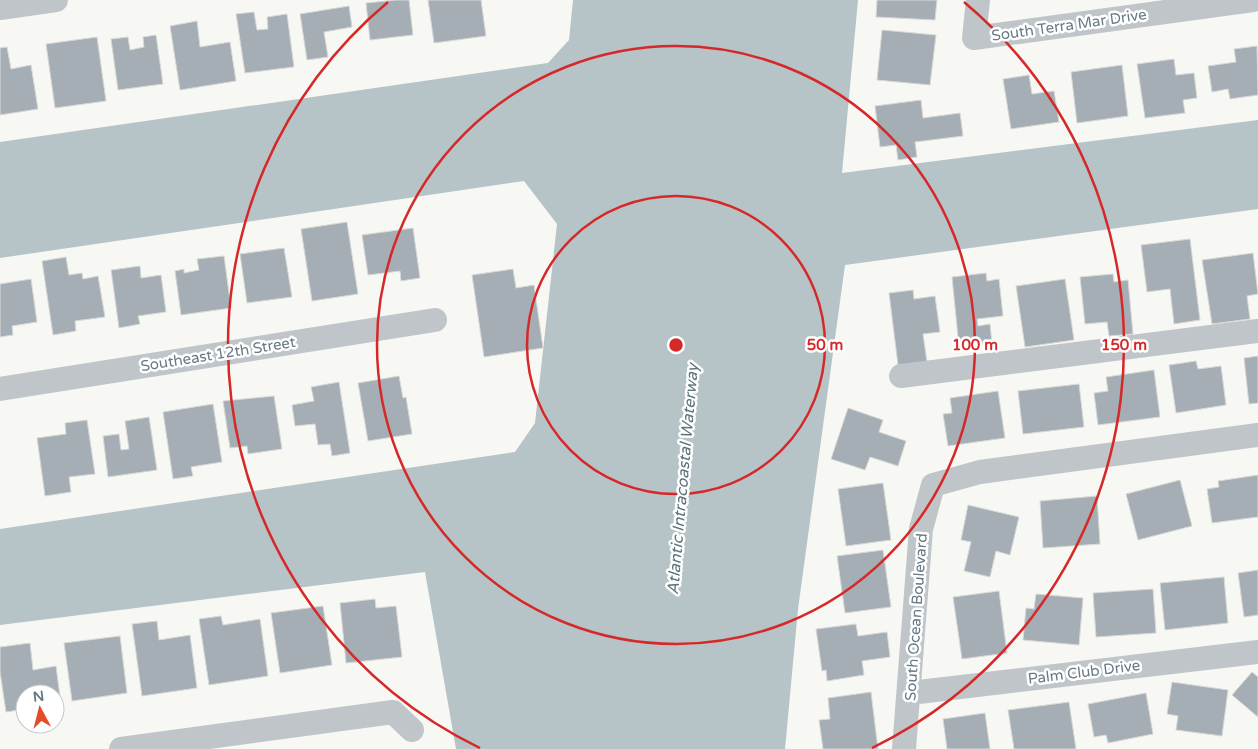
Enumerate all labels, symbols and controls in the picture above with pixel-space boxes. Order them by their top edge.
street label: South Terra Mar Drive [990,5,1148,45]
street label: Southeast 12th Street [139,333,297,375]
centre of rings [667,336,685,354]
text: 50 m [807,336,843,354]
text: 100 m [952,336,998,354]
text: 150 m [1101,336,1147,354]
water label: Atlantic Intracoastal Waterway [663,360,703,595]
street label: South Ocean Boulevard [901,533,931,701]
street label: Palm Club Drive [1027,656,1141,688]
north arrow [15,684,65,734]
text: N [32,687,45,706]

